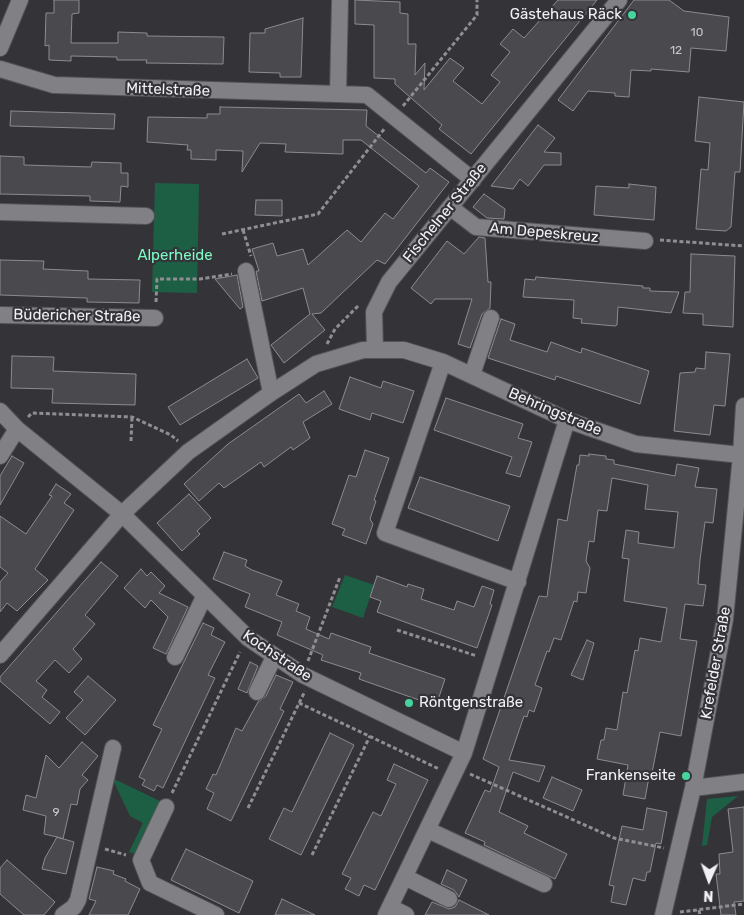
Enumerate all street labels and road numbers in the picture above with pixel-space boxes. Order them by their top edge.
street label: Mittelstraße [126,80,210,100]
street label: Fischelner Straße [399,160,491,266]
street label: Am Depeskreuz [489,219,599,247]
street label: Büdericher Straße [13,306,141,326]
street label: Behringstraße [506,384,604,440]
street label: Krefelder Straße [697,606,735,720]
street label: Kochstraße [239,626,315,686]

